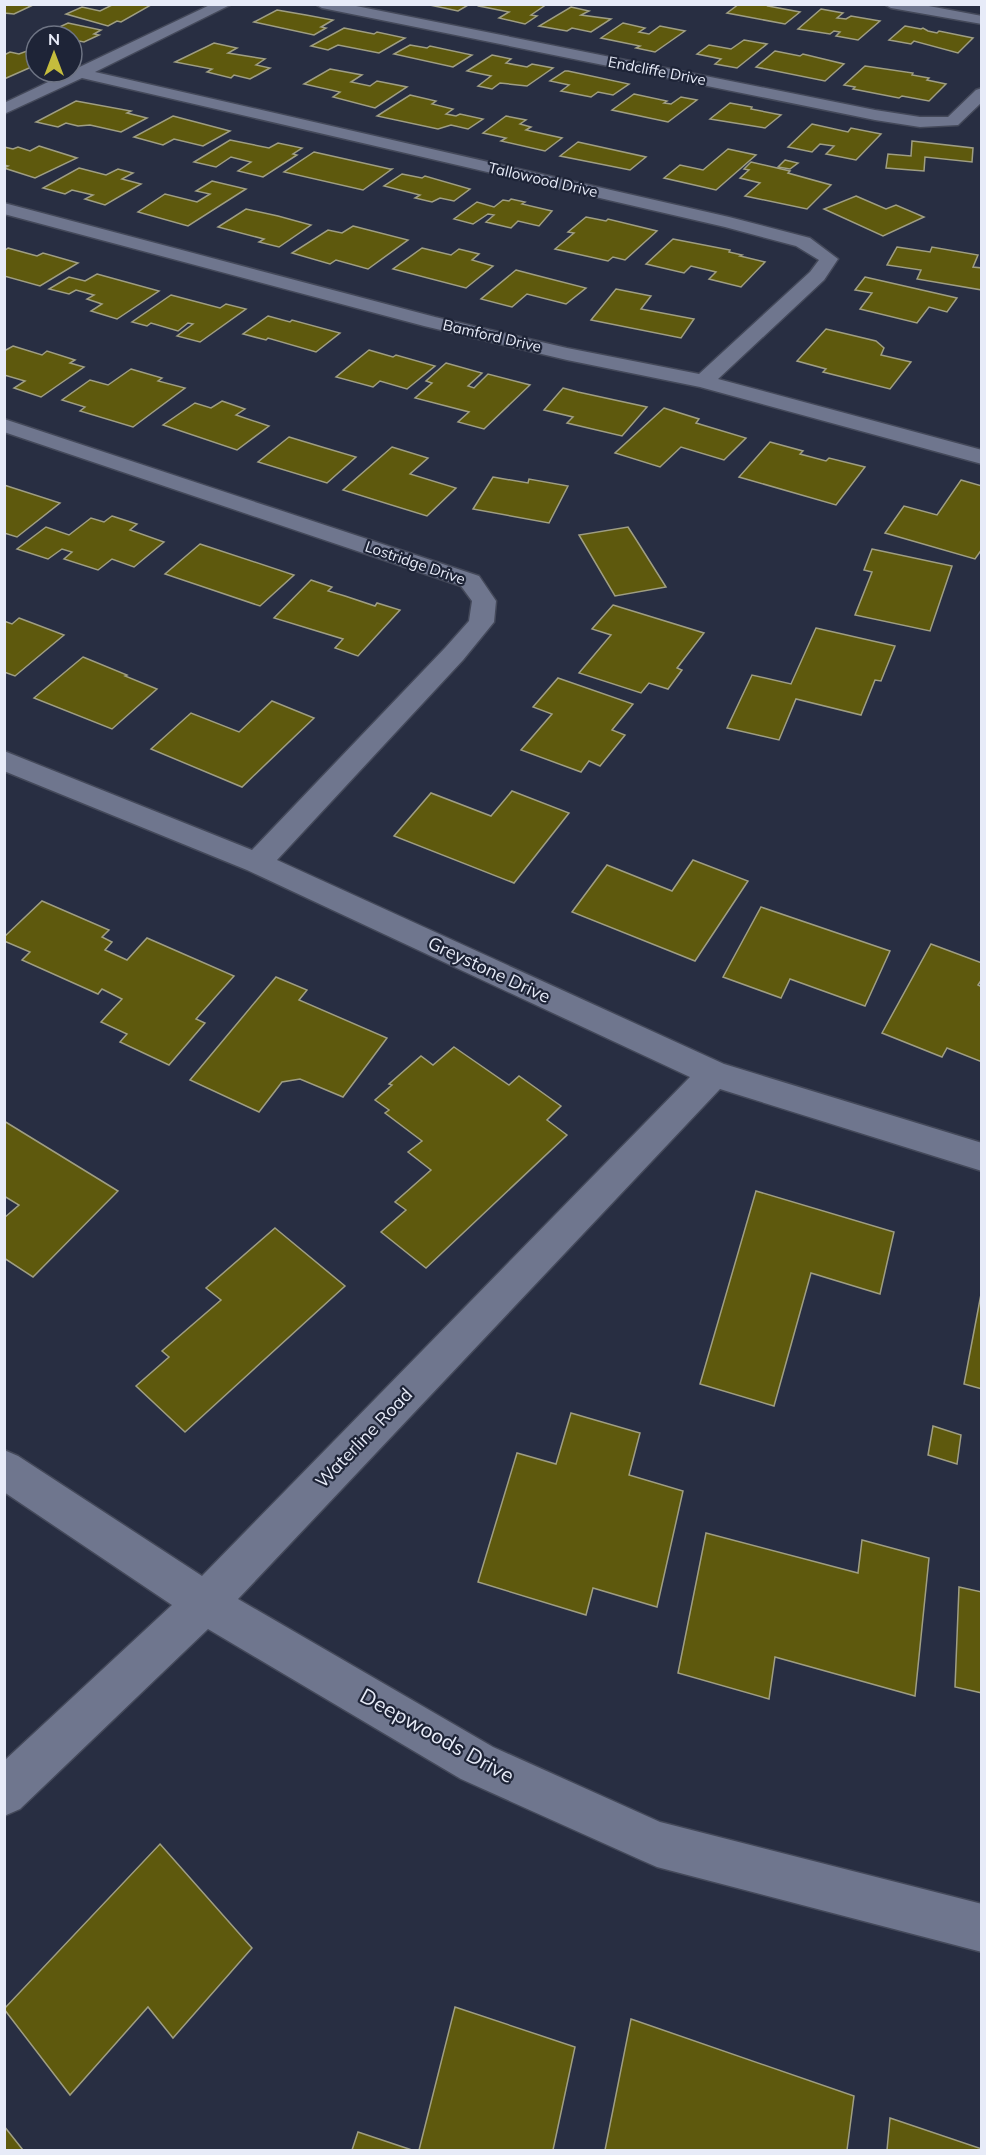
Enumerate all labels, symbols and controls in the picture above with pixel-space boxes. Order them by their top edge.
north arrow [24,24,84,84]
text: N [48,29,60,49]
street label: Endcliffe Drive [607,52,708,89]
street label: Tallowood Drive [487,158,600,201]
street label: Bamford Drive [441,315,543,356]
street label: Lostridge Drive [363,537,468,589]
street label: Greystone Drive [424,931,554,1008]
street label: Waterline Road [310,1383,417,1492]
street label: Deepwoods Drive [356,1682,519,1788]

